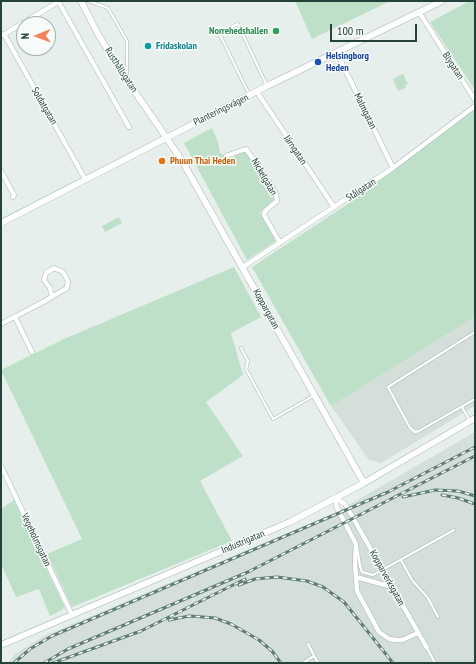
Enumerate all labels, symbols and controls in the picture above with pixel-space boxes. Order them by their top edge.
north arrow [16,16,56,56]
scale bar [332,16,419,42]
text: 100 m [337,23,364,38]
place label: Norrehedshallen [209,25,268,37]
marker: Norrehedshallen [271,26,281,36]
text: N [18,33,32,39]
place label: Fridaskolan [156,40,197,52]
marker: Fridaskolan [143,41,153,51]
street label: Rusthållsgatan [102,45,140,95]
place label: Helsingborg Heden [326,50,369,74]
street label: Blygatan [440,50,466,82]
marker: Helsingborg Heden [313,57,323,67]
street label: Soldatgatan [28,85,60,127]
street label: Malmgatan [351,91,379,131]
street label: Planteringsvägen [192,92,250,128]
street label: Järngatan [281,133,309,167]
place label: Phuun Thai Heden [170,155,235,167]
marker: Phuun Thai Heden [157,156,167,166]
street label: Nickelgatan [249,156,279,198]
street label: Stålgatan [344,176,378,204]
street label: Koppargatan [250,287,282,331]
street label: Vegeholmsgatan [19,512,53,568]
street label: Industrigatan [220,528,266,556]
street label: Kopparverksgatan [367,548,407,608]

